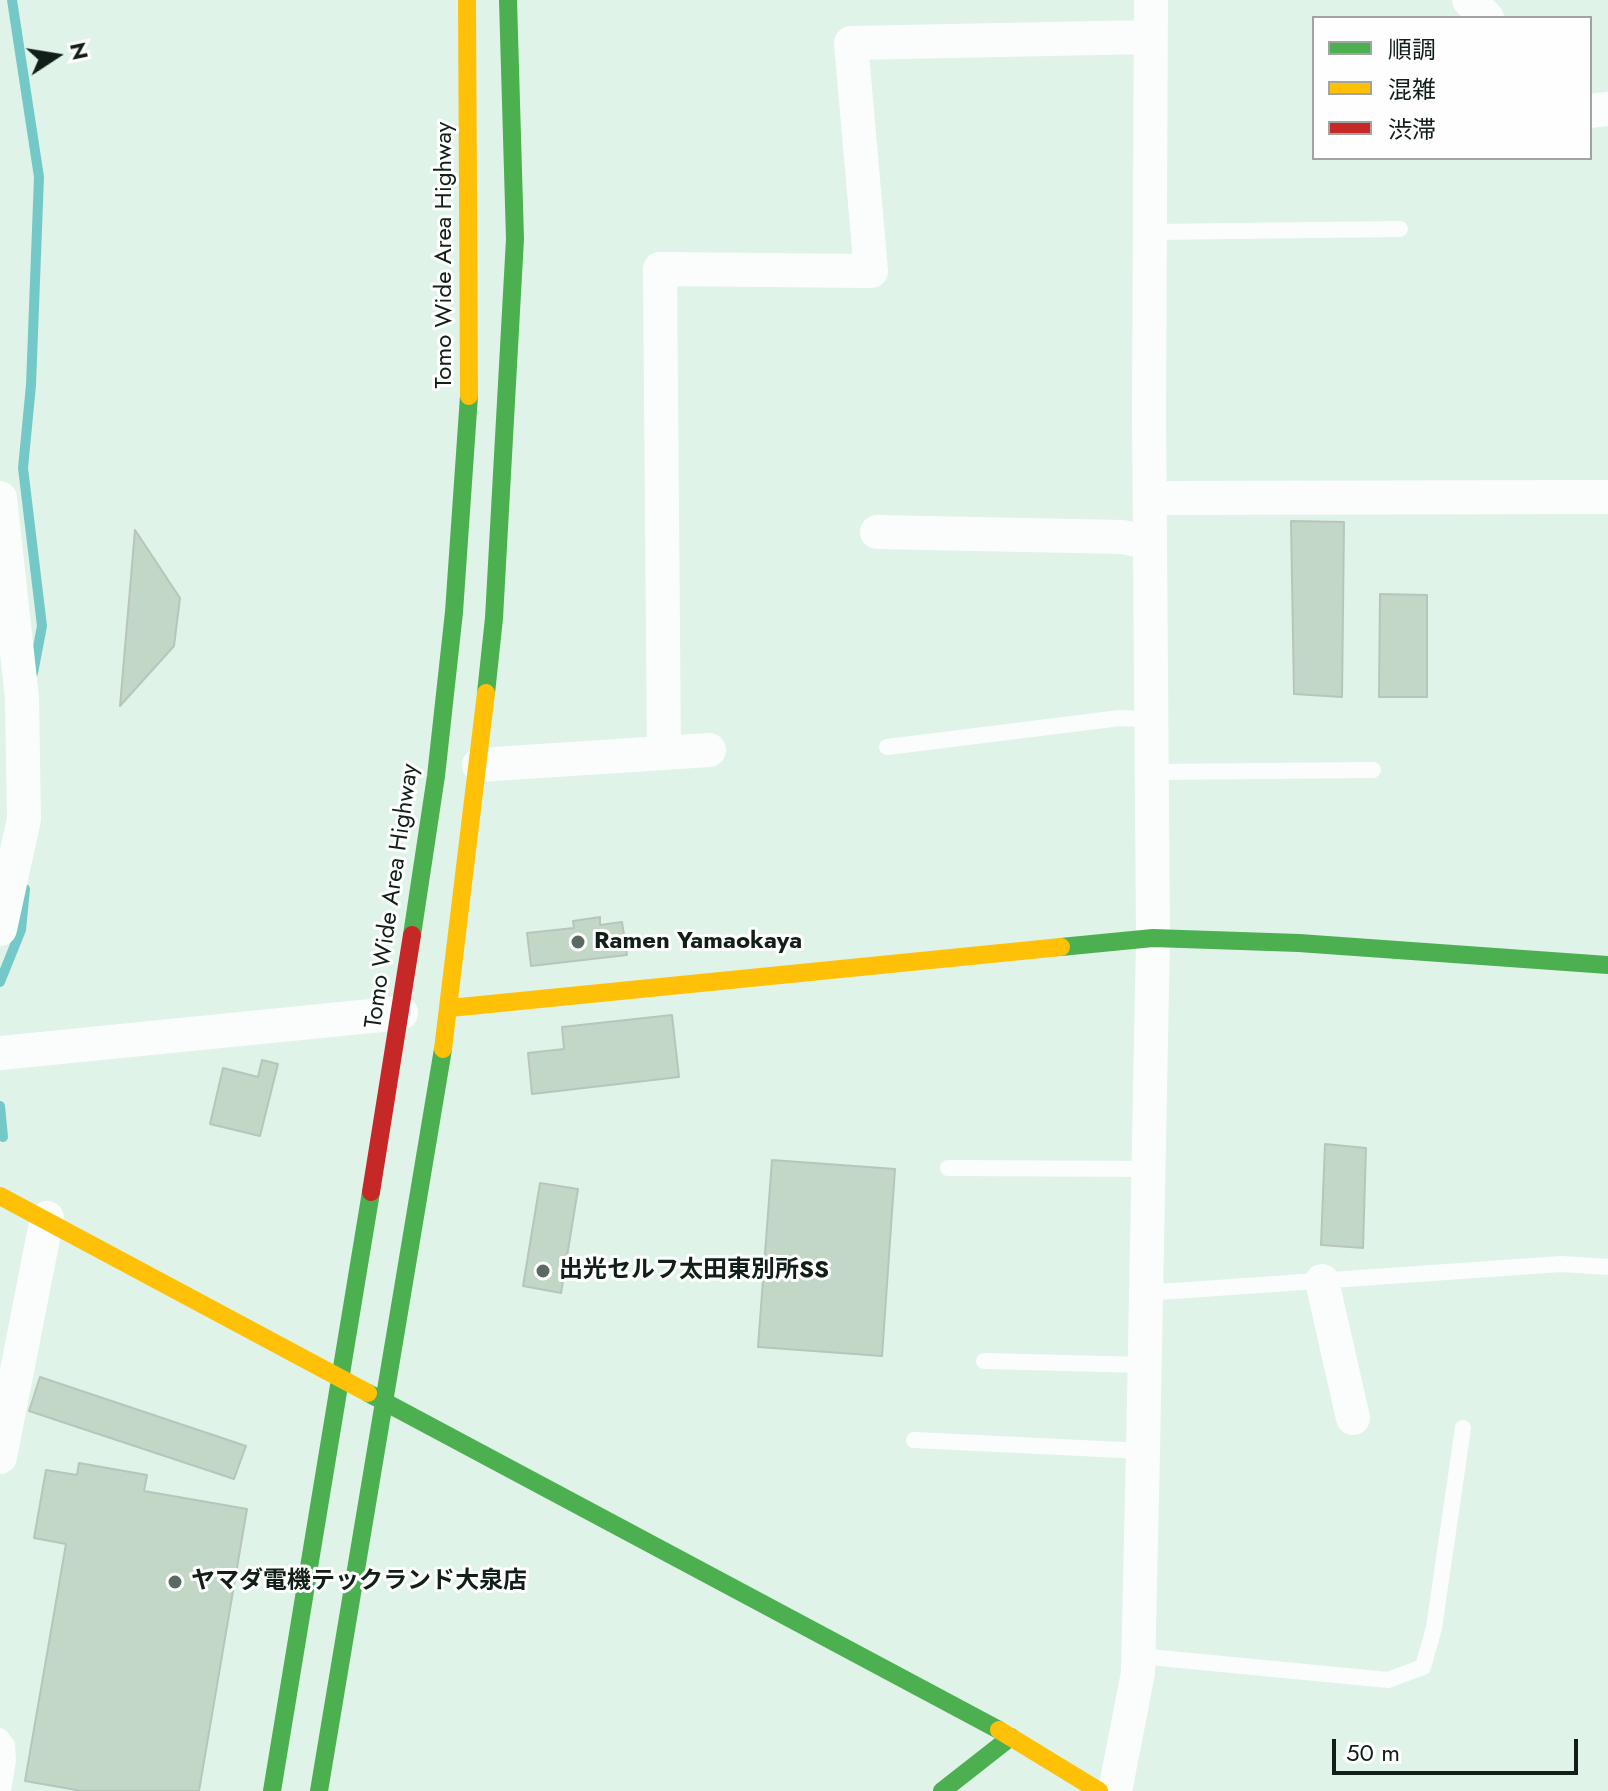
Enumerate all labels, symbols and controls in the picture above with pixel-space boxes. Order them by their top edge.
north arrow [16,16,96,96]
legend [1312,16,1592,160]
text: 順調 [1388,32,1436,67]
text: N [62,39,97,63]
text: 混雑 [1388,72,1436,107]
text: 渋滞 [1388,112,1436,147]
street label: Tomo Wide Area Highway [431,122,459,388]
street label: Tomo Wide Area Highway [360,762,426,1030]
place label: Ramen Yamaokaya [594,928,802,956]
marker: Ramen Yamaokaya [569,933,587,951]
place label: 出光セルフ太田東別所SS [559,1257,829,1285]
marker: 出光セルフ太田東別所SS [534,1262,552,1280]
place label: ヤマダ電機テックランド大泉店 [191,1568,527,1596]
marker: ヤマダ電機テックランド大泉店 [166,1573,184,1591]
scale bar [1336,1723,1582,1773]
text: 50 m [1346,1735,1400,1770]

